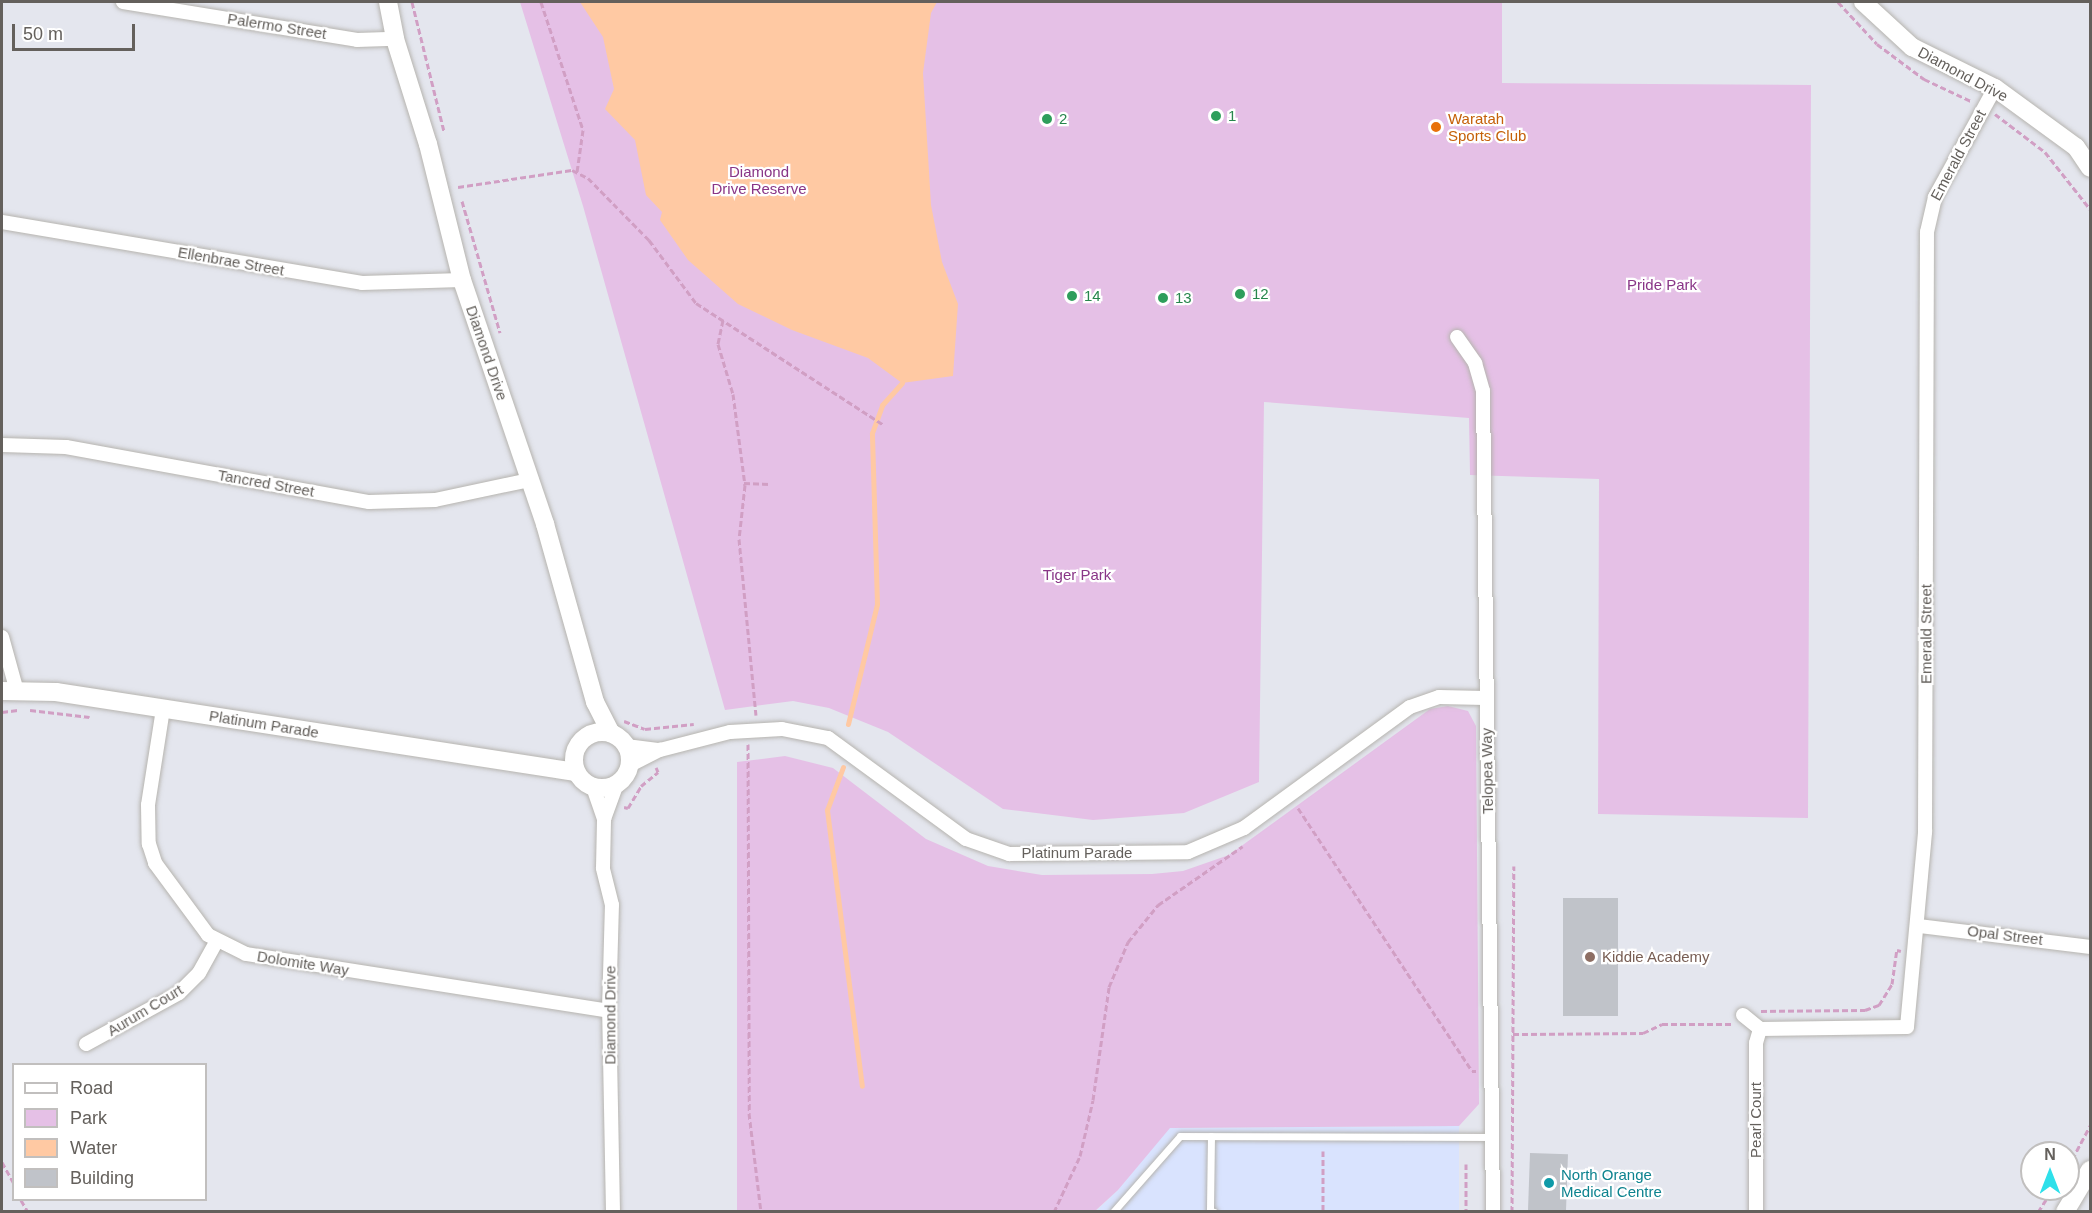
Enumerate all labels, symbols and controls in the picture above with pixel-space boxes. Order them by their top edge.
street label: Palermo Street [226,9,328,43]
scale bar [15,12,138,50]
text: 50 m [23,24,63,44]
street label: Diamond Drive [1915,43,2011,105]
place label: 1 [1228,107,1236,125]
street label: Emerald Street [1927,107,1989,203]
marker: 1 [1209,109,1223,123]
place label: Waratah Sports Club [1448,109,1526,144]
place label: 2 [1059,110,1067,128]
marker: 2 [1040,112,1054,126]
marker: Waratah Sports Club [1429,120,1443,134]
park label: Diamond Drive Reserve [711,162,807,197]
street label: Ellenbrae Street [176,243,286,279]
park label: Pride Park [1627,276,1697,294]
place label: 12 [1252,285,1269,303]
place label: 14 [1084,287,1101,305]
marker: 12 [1233,287,1247,301]
marker: 14 [1065,289,1079,303]
place label: 13 [1175,289,1192,307]
marker: 13 [1156,291,1170,305]
street label: Diamond Drive [462,303,512,403]
street label: Tancred Street [216,466,316,500]
park label: Tiger Park [1043,566,1111,584]
street label: Emerald Street [1917,584,1935,684]
street label: Platinum Parade [208,706,320,742]
street label: Telopea Way [1477,728,1497,814]
street label: Platinum Parade [1022,844,1132,862]
street label: Opal Street [1966,921,2044,949]
street label: Dolomite Way [256,947,350,979]
place label: Kiddie Academy [1602,948,1710,966]
marker: Kiddie Academy [1583,950,1597,964]
street label: Diamond Drive [601,965,619,1065]
street label: Aurum Court [104,980,186,1040]
legend [12,1063,207,1201]
text: Road [70,1078,113,1098]
street label: Pearl Court [1747,1082,1765,1158]
text: Park [70,1108,107,1128]
text: Water [70,1138,117,1158]
north arrow [2020,1141,2080,1201]
text: N [2044,1146,2056,1163]
place label: North Orange Medical Centre [1561,1165,1662,1200]
text: Building [70,1168,134,1188]
marker: North Orange Medical Centre [1542,1176,1556,1190]

